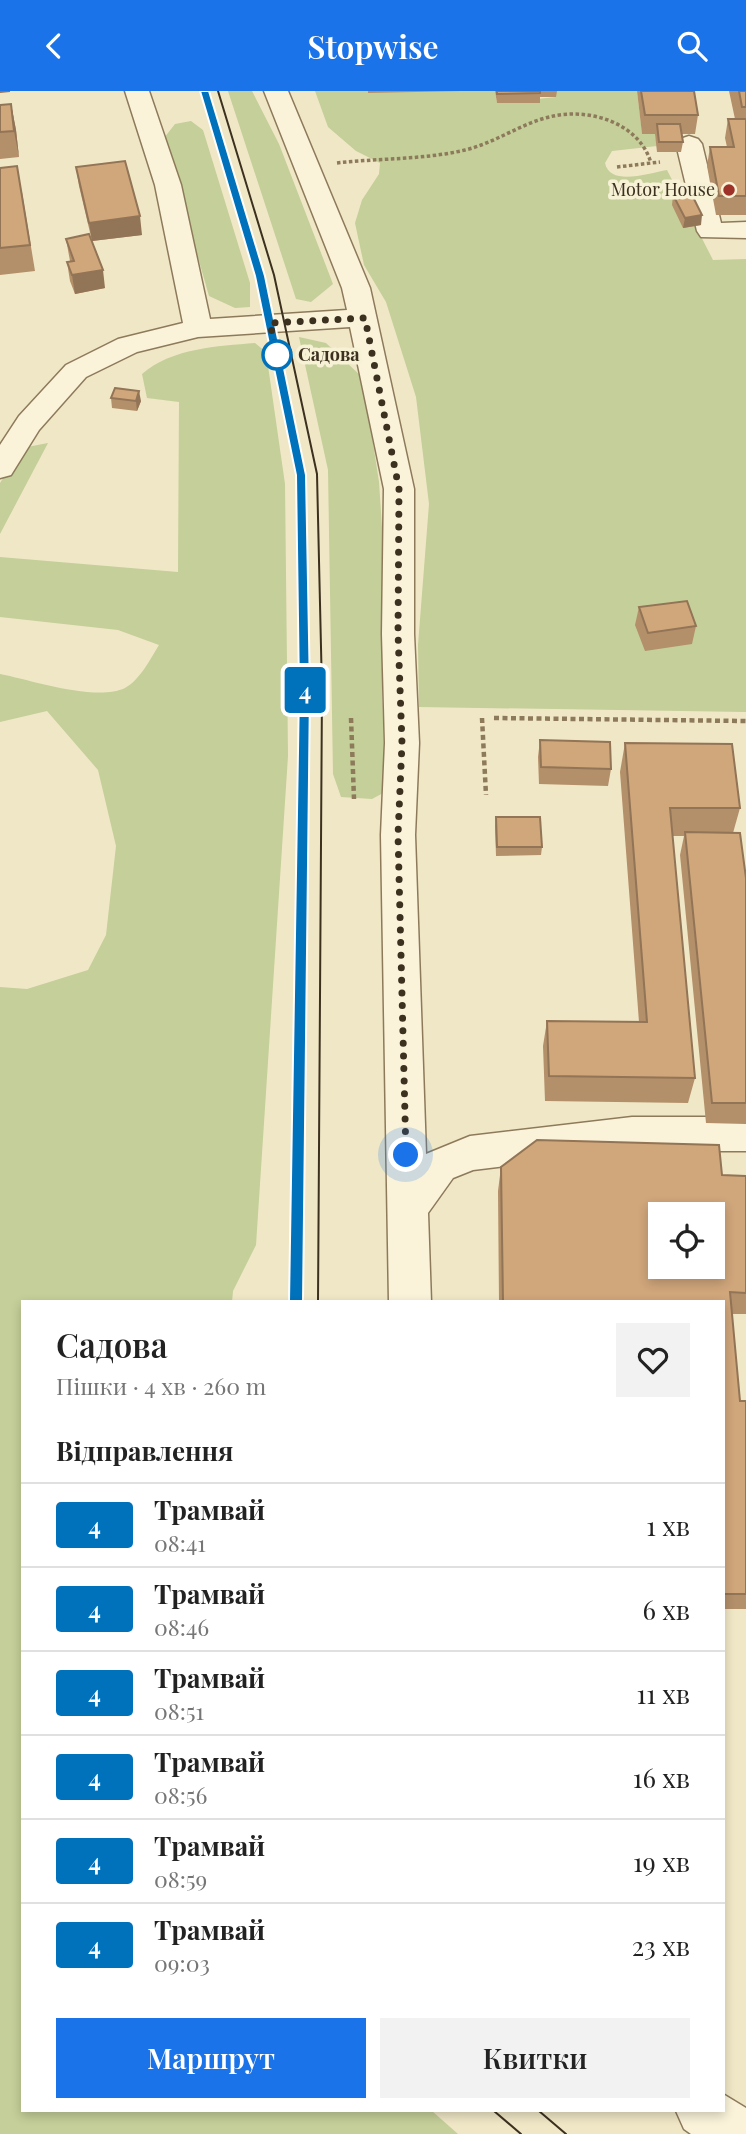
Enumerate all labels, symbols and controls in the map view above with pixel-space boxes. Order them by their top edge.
text: Stopwise [307,24,439,67]
icon: back [35,27,73,65]
icon: search [673,27,711,65]
place label: Motor House [611,177,715,201]
marker: Motor House [721,182,737,198]
marker: Садова [262,340,292,370]
place label: Садова [298,342,360,366]
line badge: 4 [282,667,328,713]
text: 4 [299,674,311,706]
your location [388,1137,423,1172]
map controls [648,1202,725,1279]
button: locate [648,1202,725,1279]
text: Садова [56,1322,168,1366]
button: heart [616,1323,690,1397]
text: Пішки · 4 хв · 260 m [56,1370,266,1401]
text: Відправлення [56,1433,233,1468]
text: Трамвай [154,1492,265,1527]
text: 1 хв [646,1508,690,1543]
text: 4 [88,1509,101,1541]
text: 08:41 [154,1527,206,1558]
text: Трамвай [154,1576,265,1611]
text: 6 хв [642,1592,690,1627]
text: 4 [88,1593,101,1625]
text: 08:46 [154,1611,209,1642]
text: Трамвай [154,1660,265,1695]
text: 11 хв [637,1676,690,1711]
text: 4 [88,1677,101,1709]
text: 08:51 [154,1695,204,1726]
text: Трамвай [154,1744,265,1779]
text: 16 хв [633,1760,690,1795]
text: 4 [88,1761,101,1793]
text: 08:56 [154,1779,207,1810]
text: Трамвай [154,1828,265,1863]
text: 19 хв [633,1844,690,1879]
text: 4 [88,1845,101,1877]
text: 08:59 [154,1863,207,1894]
text: Трамвай [154,1912,265,1947]
text: 23 хв [632,1928,690,1963]
text: 4 [88,1929,101,1961]
text: 09:03 [154,1947,210,1978]
button: Маршрут [56,2018,366,2098]
button: Квитки [380,2018,690,2098]

